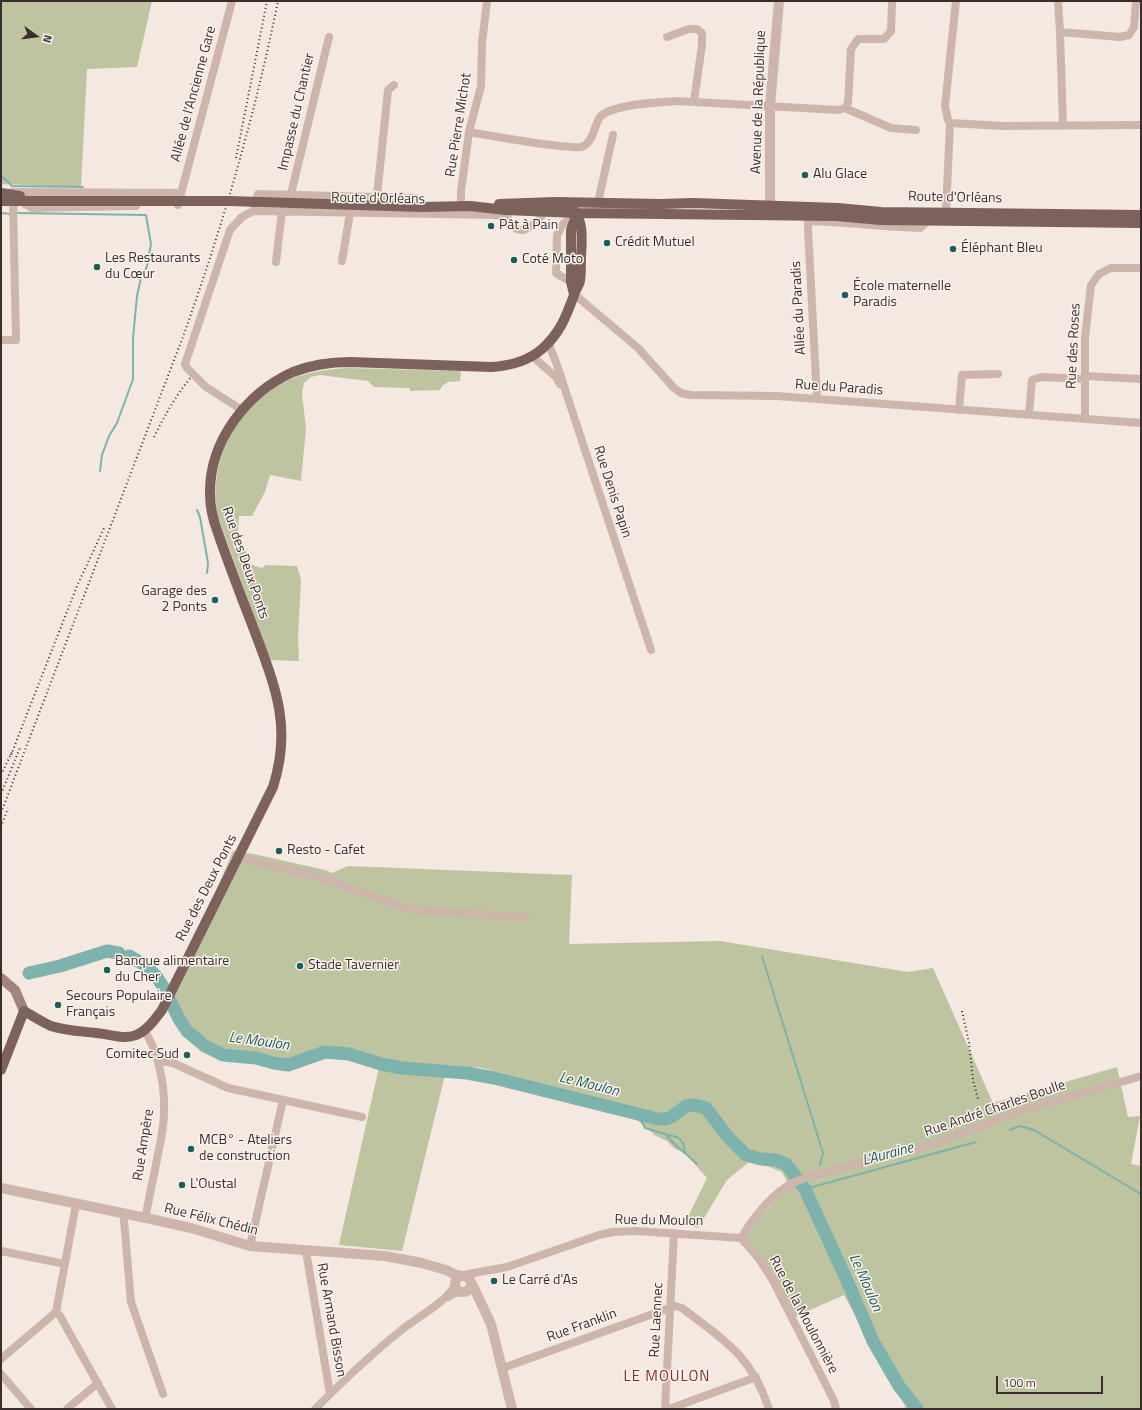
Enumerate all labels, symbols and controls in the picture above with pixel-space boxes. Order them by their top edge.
north arrow [16,16,56,56]
street label: Allée de l'Ancienne Gare [168,24,220,164]
street label: Avenue de la République [748,30,770,174]
text: N [39,33,56,45]
street label: Impasse du Chantier [275,52,319,172]
street label: Rue Pierre Michot [442,72,476,178]
place label: Alu Glace [813,167,867,183]
marker: Alu Glace [800,170,810,180]
street label: Route d'Orléans [908,189,1002,207]
street label: Route d'Orléans [331,190,425,208]
place label: Pât à Pain [499,218,558,234]
marker: Pât à Pain [486,221,496,231]
place label: Crédit Mutuel [615,235,695,251]
marker: Crédit Mutuel [602,238,612,248]
place label: Éléphant Bleu [961,241,1043,257]
marker: Éléphant Bleu [948,244,958,254]
place label: Les Restaurants du Cœur [105,251,200,284]
place label: Coté Moto [522,252,583,268]
marker: Coté Moto [509,255,519,265]
street label: Allée du Paradis [788,261,810,355]
marker: Les Restaurants du Cœur [92,262,102,272]
place label: École maternelle Paradis [853,279,951,312]
marker: École maternelle Paradis [840,290,850,300]
street label: Rue des Roses [1063,303,1085,389]
street label: Rue du Paradis [794,377,884,399]
street label: Rue Denis Papin [589,444,635,540]
street label: Rue des Deux Ponts [218,505,272,621]
place label: Garage des 2 Ponts [141,584,207,616]
marker: Garage des 2 Ponts [210,595,220,605]
street label: Rue des Deux Ponts [173,832,241,944]
place label: Resto - Cafet [287,843,365,859]
marker: Resto - Cafet [274,846,284,856]
place label: Banque alimentaire du Cher [115,954,229,986]
place label: Stade Tavernier [308,958,399,974]
marker: Stade Tavernier [295,961,305,971]
marker: Banque alimentaire du Cher [102,965,112,975]
place label: Secours Populaire Français [66,989,171,1022]
marker: Secours Populaire Français [53,1000,63,1010]
water label: Le Moulon [227,1029,291,1055]
place label: Comitec Sud [106,1047,179,1063]
marker: Comitec Sud [182,1050,192,1060]
water label: Le Moulon [557,1069,621,1101]
street label: Rue André Charles Boulle [922,1077,1068,1141]
street label: Rue Ampère [130,1108,158,1182]
place label: MCB° - Ateliers de construction [199,1133,292,1166]
water label: L'Auraine [860,1140,916,1170]
marker: MCB° - Ateliers de construction [186,1144,196,1154]
place label: L'Oustal [190,1177,237,1193]
marker: L'Oustal [177,1180,187,1190]
street label: Rue Félix Chédin [162,1200,260,1240]
street label: Rue du Moulon [614,1212,704,1230]
water label: Le Moulon [844,1251,886,1315]
street label: Rue de la Moulonnière [765,1253,841,1377]
street label: Rue Armand Bisson [313,1262,349,1378]
place label: Le Carré d'As [502,1273,578,1289]
marker: Le Carré d'As [489,1276,499,1286]
street label: Rue Laennec [647,1282,667,1358]
street label: Rue Franklin [545,1306,619,1346]
district label: LE MOULON [624,1368,710,1386]
scale bar [998,1368,1105,1394]
text: 100 m [1003,1373,1036,1392]

